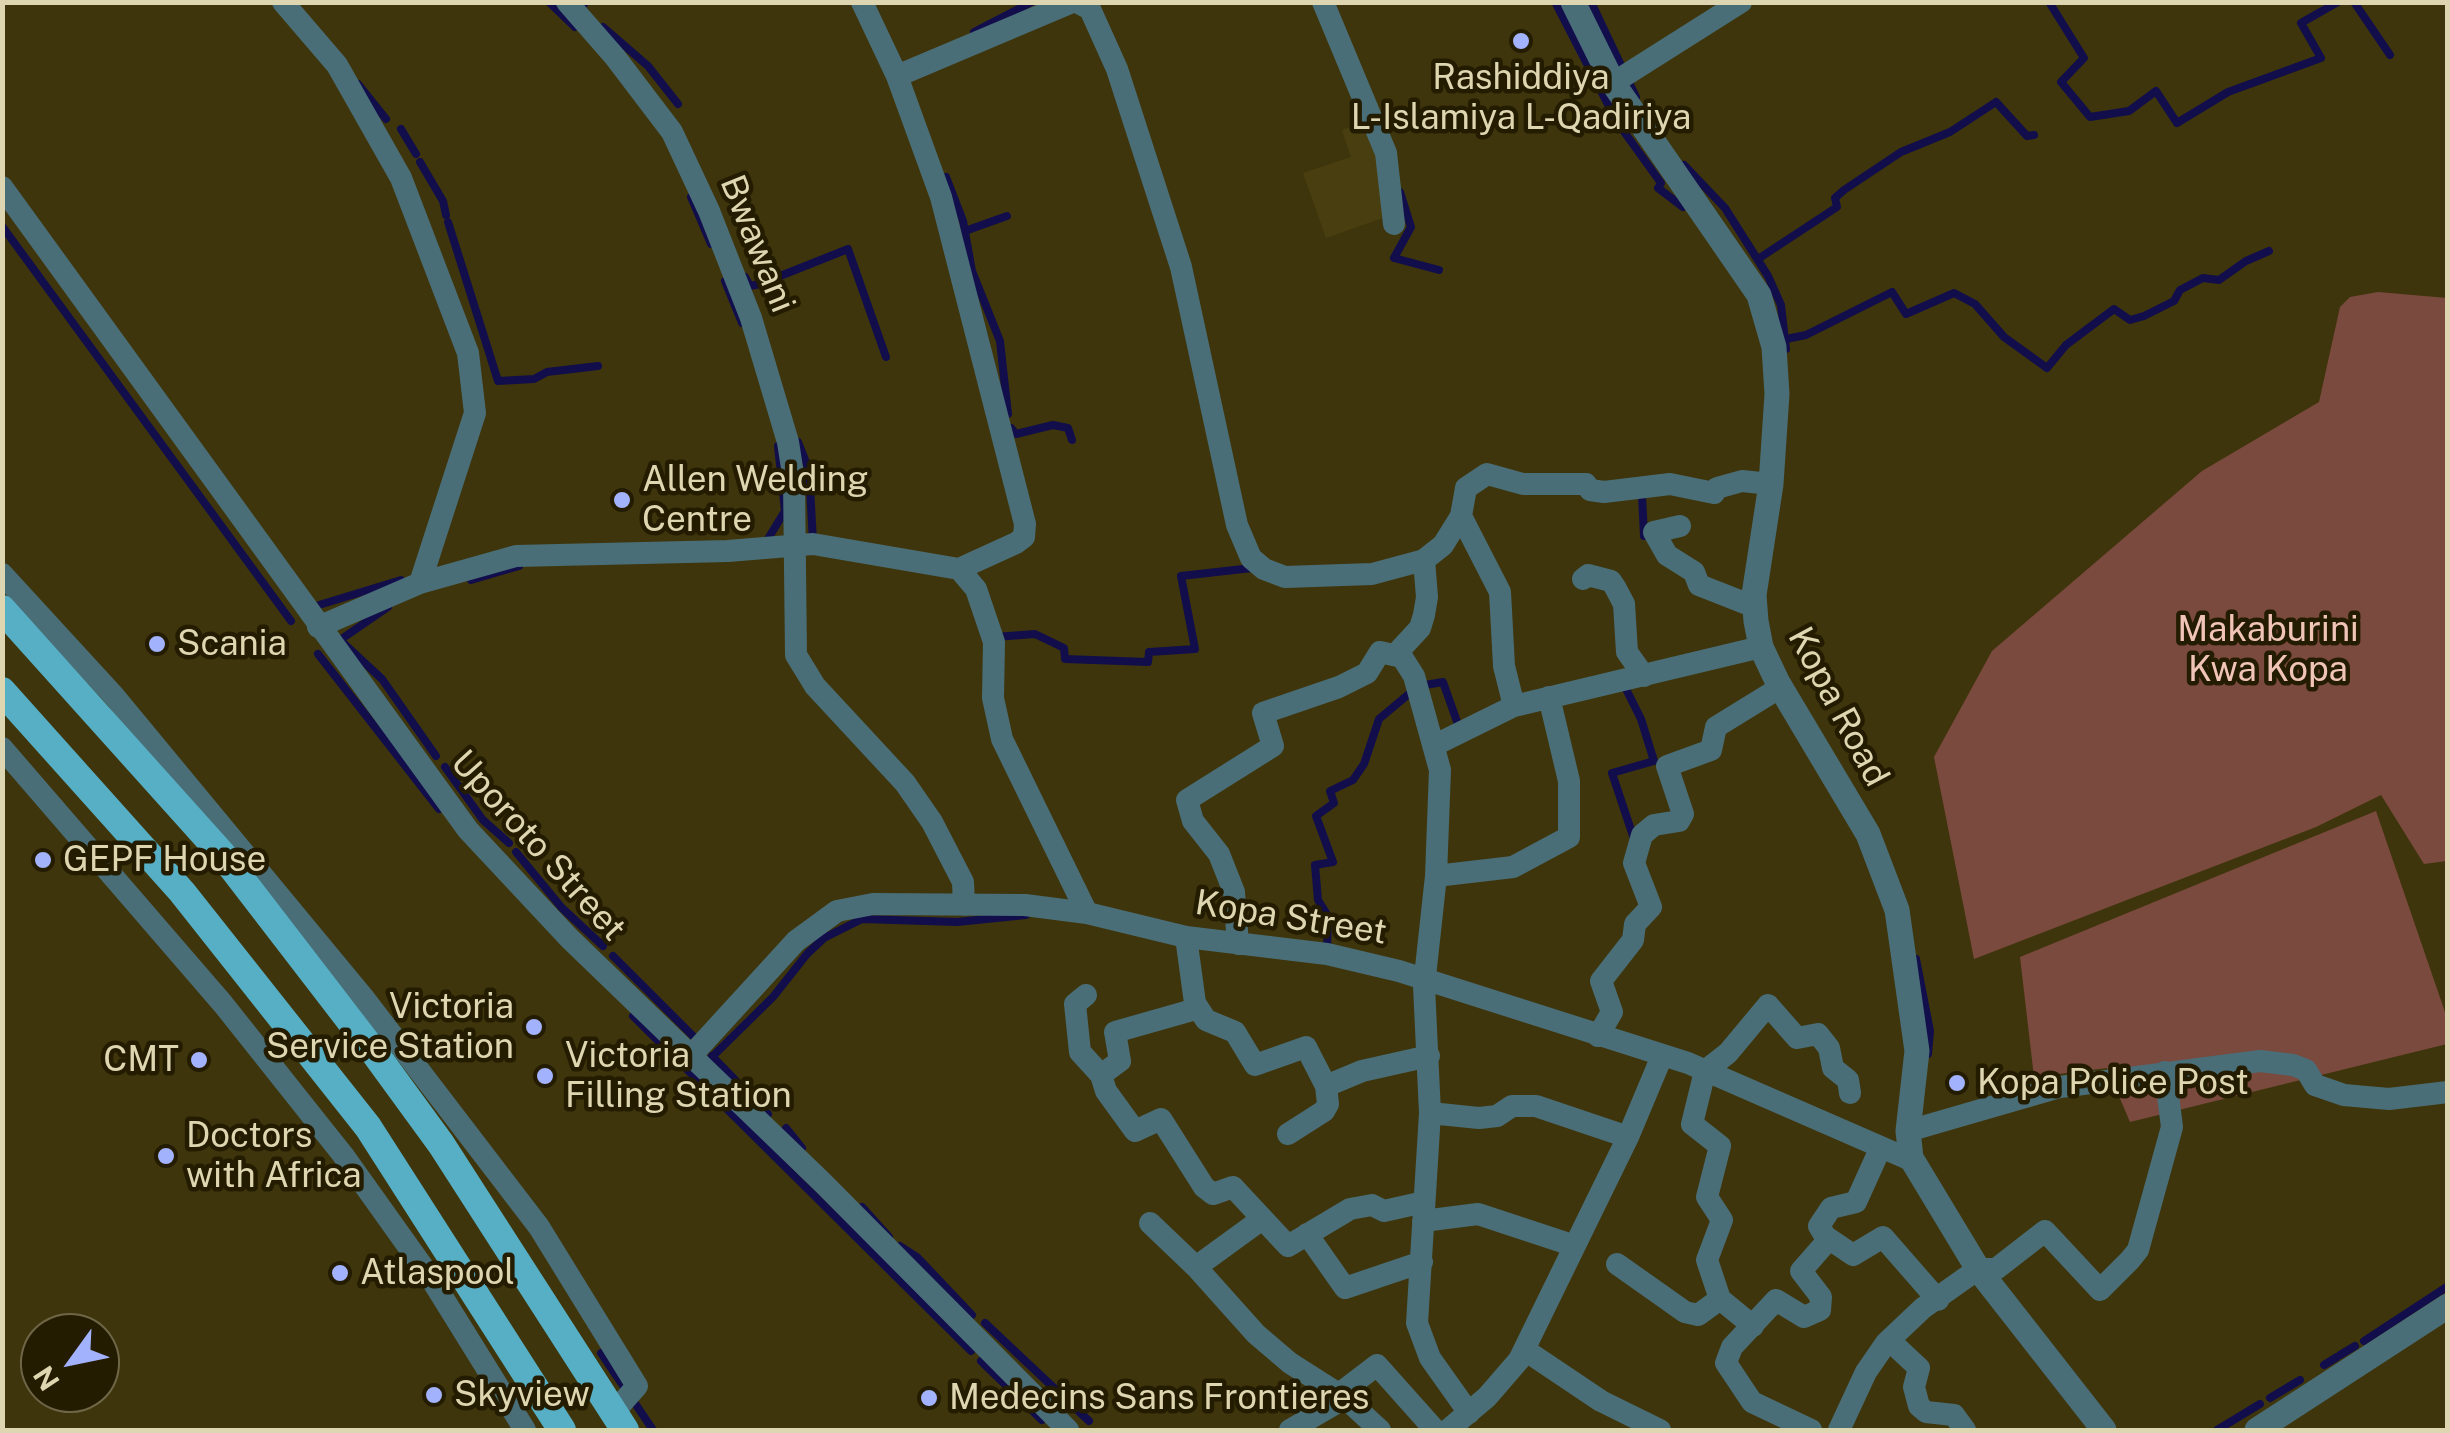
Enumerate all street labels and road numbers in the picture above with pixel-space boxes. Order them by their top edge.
street label: Bwawani [711,169,803,319]
street label: Kopa Road [1779,620,1897,794]
street label: Uporoto Street [442,742,634,950]
street label: Kopa Street [1192,882,1390,954]

